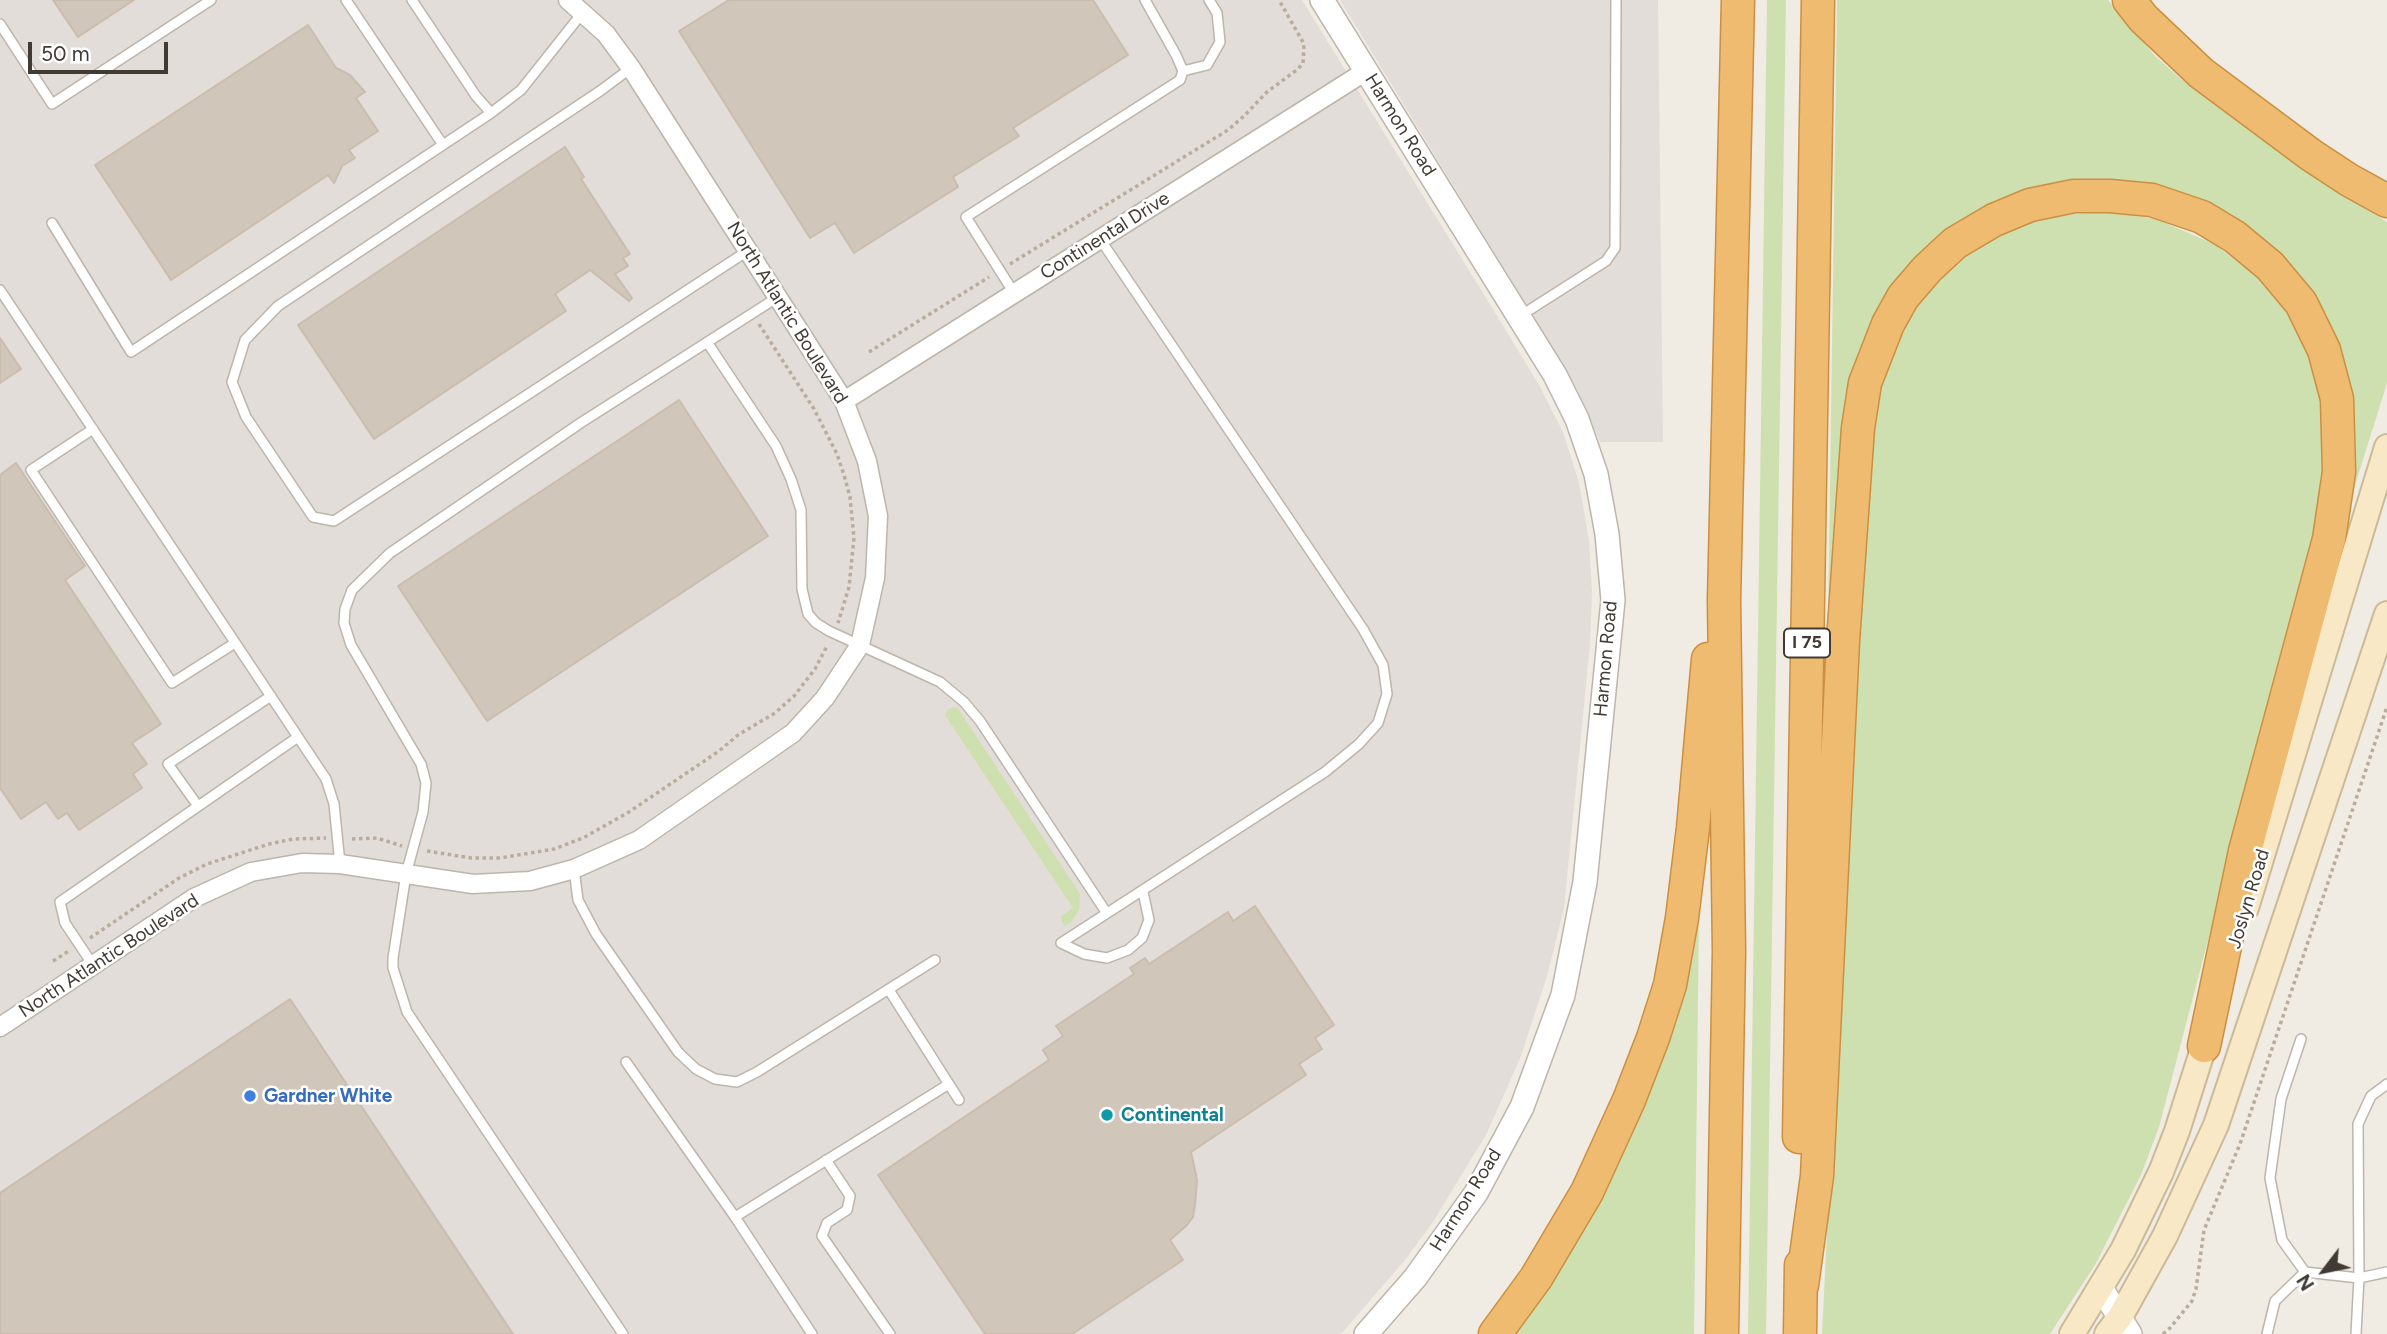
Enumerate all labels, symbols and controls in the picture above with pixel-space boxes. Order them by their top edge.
scale bar [32,28,172,72]
text: 50 m [41,41,90,66]
street label: Harmon Road [1359,70,1441,180]
street label: Continental Drive [1036,187,1174,285]
street label: North Atlantic Boulevard [722,218,852,408]
street label: Harmon Road [1590,600,1622,718]
road number: I 75 [1784,628,1830,658]
street label: Joslyn Road [2223,846,2275,952]
street label: North Atlantic Boulevard [15,889,203,1023]
place label: Gardner White [264,1085,392,1107]
marker: Gardner White [242,1088,258,1104]
place label: Continental [1121,1104,1224,1126]
marker: Continental [1099,1107,1115,1123]
street label: Harmon Road [1425,1145,1507,1255]
north arrow [2289,1236,2359,1306]
text: N [2292,1270,2319,1295]

